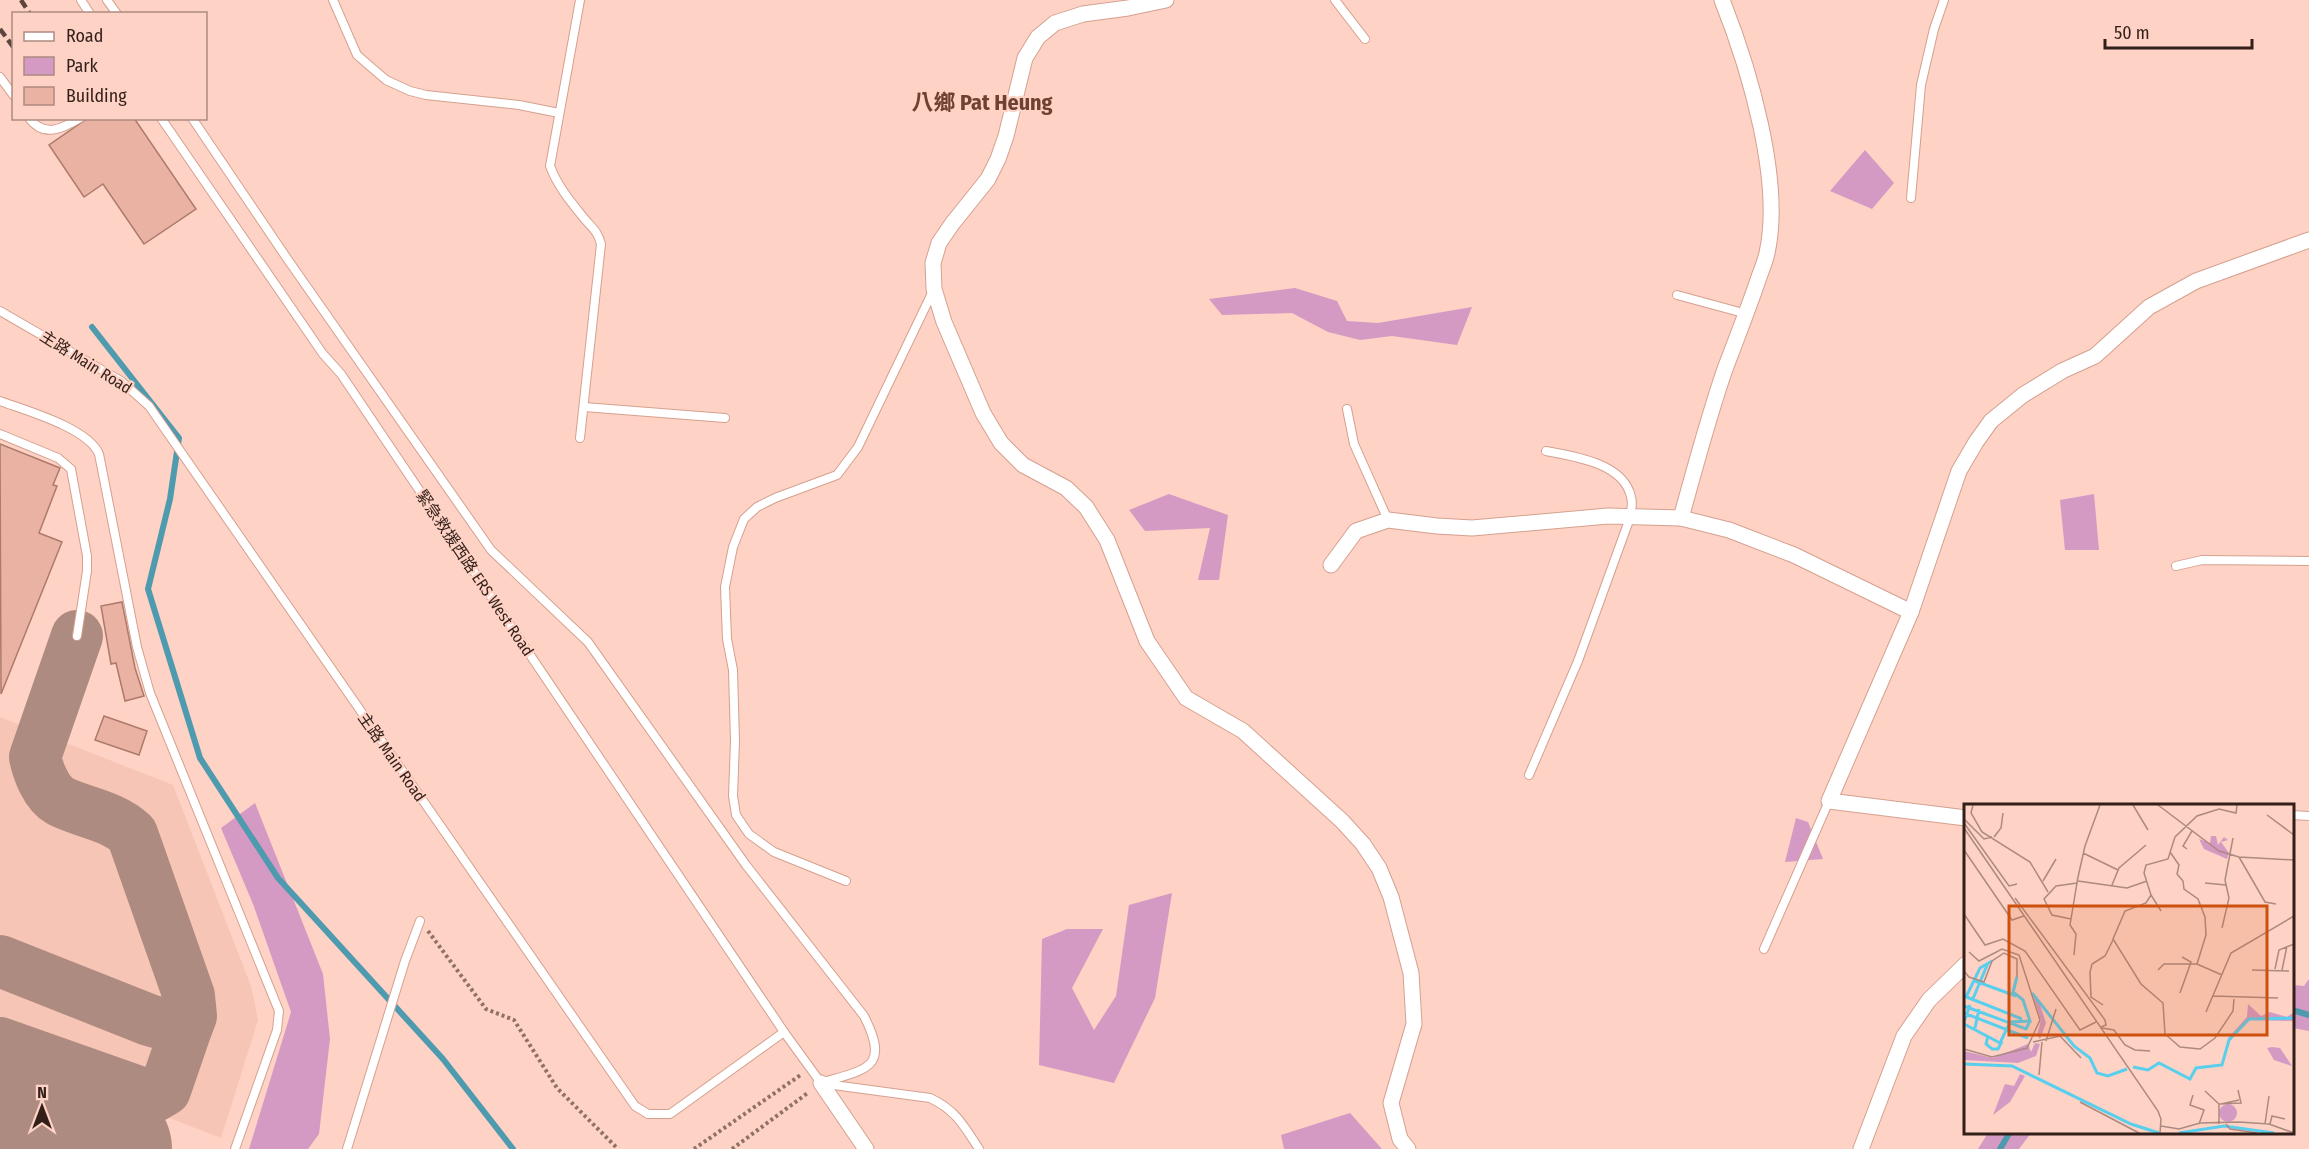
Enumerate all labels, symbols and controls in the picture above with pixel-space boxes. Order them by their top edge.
legend [12,12,207,120]
scale bar [2105,12,2252,50]
text: 50 m [2114,22,2150,44]
text: Road [66,25,103,47]
text: Park [66,55,99,77]
text: Building [66,85,127,107]
district label: 八鄉 Pat Heung [911,89,1053,116]
street label: 主路 Main Road [37,326,135,398]
street label: 緊急救援西路 ERS West Road [412,486,538,660]
street label: 主路 Main Road [354,709,430,805]
inset map [1964,804,2294,1134]
north arrow [12,1077,72,1137]
text: N [37,1083,47,1102]

